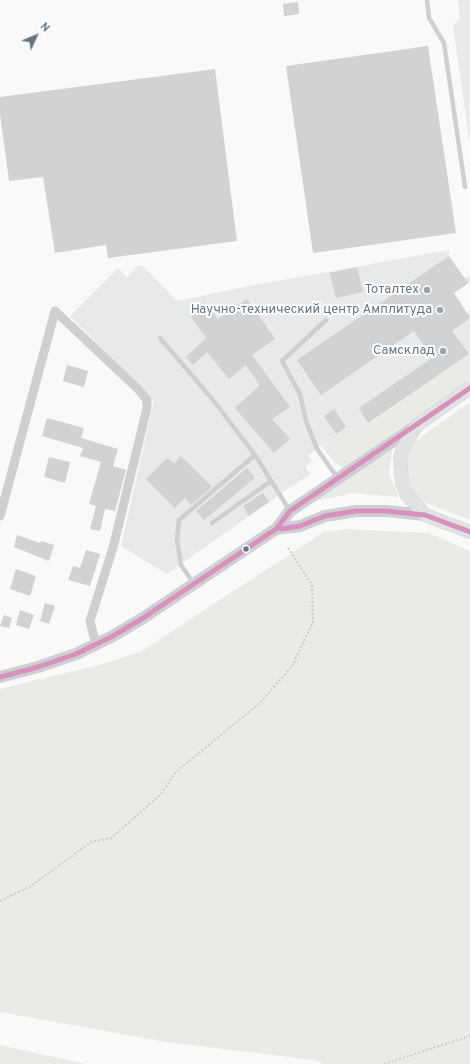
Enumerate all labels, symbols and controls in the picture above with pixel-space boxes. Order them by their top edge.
north arrow [16,16,56,56]
text: N [37,20,52,35]
place label: Тоталтех [365,282,419,298]
marker: Тоталтех [422,285,432,295]
place label: Научно-технический центр Амплитуда [191,302,432,318]
marker: Научно-технический центр Амплитуда [435,305,445,315]
place label: Самсклад [373,343,435,359]
marker: Самсклад [438,346,448,356]
unlabelled marker [241,544,251,554]

